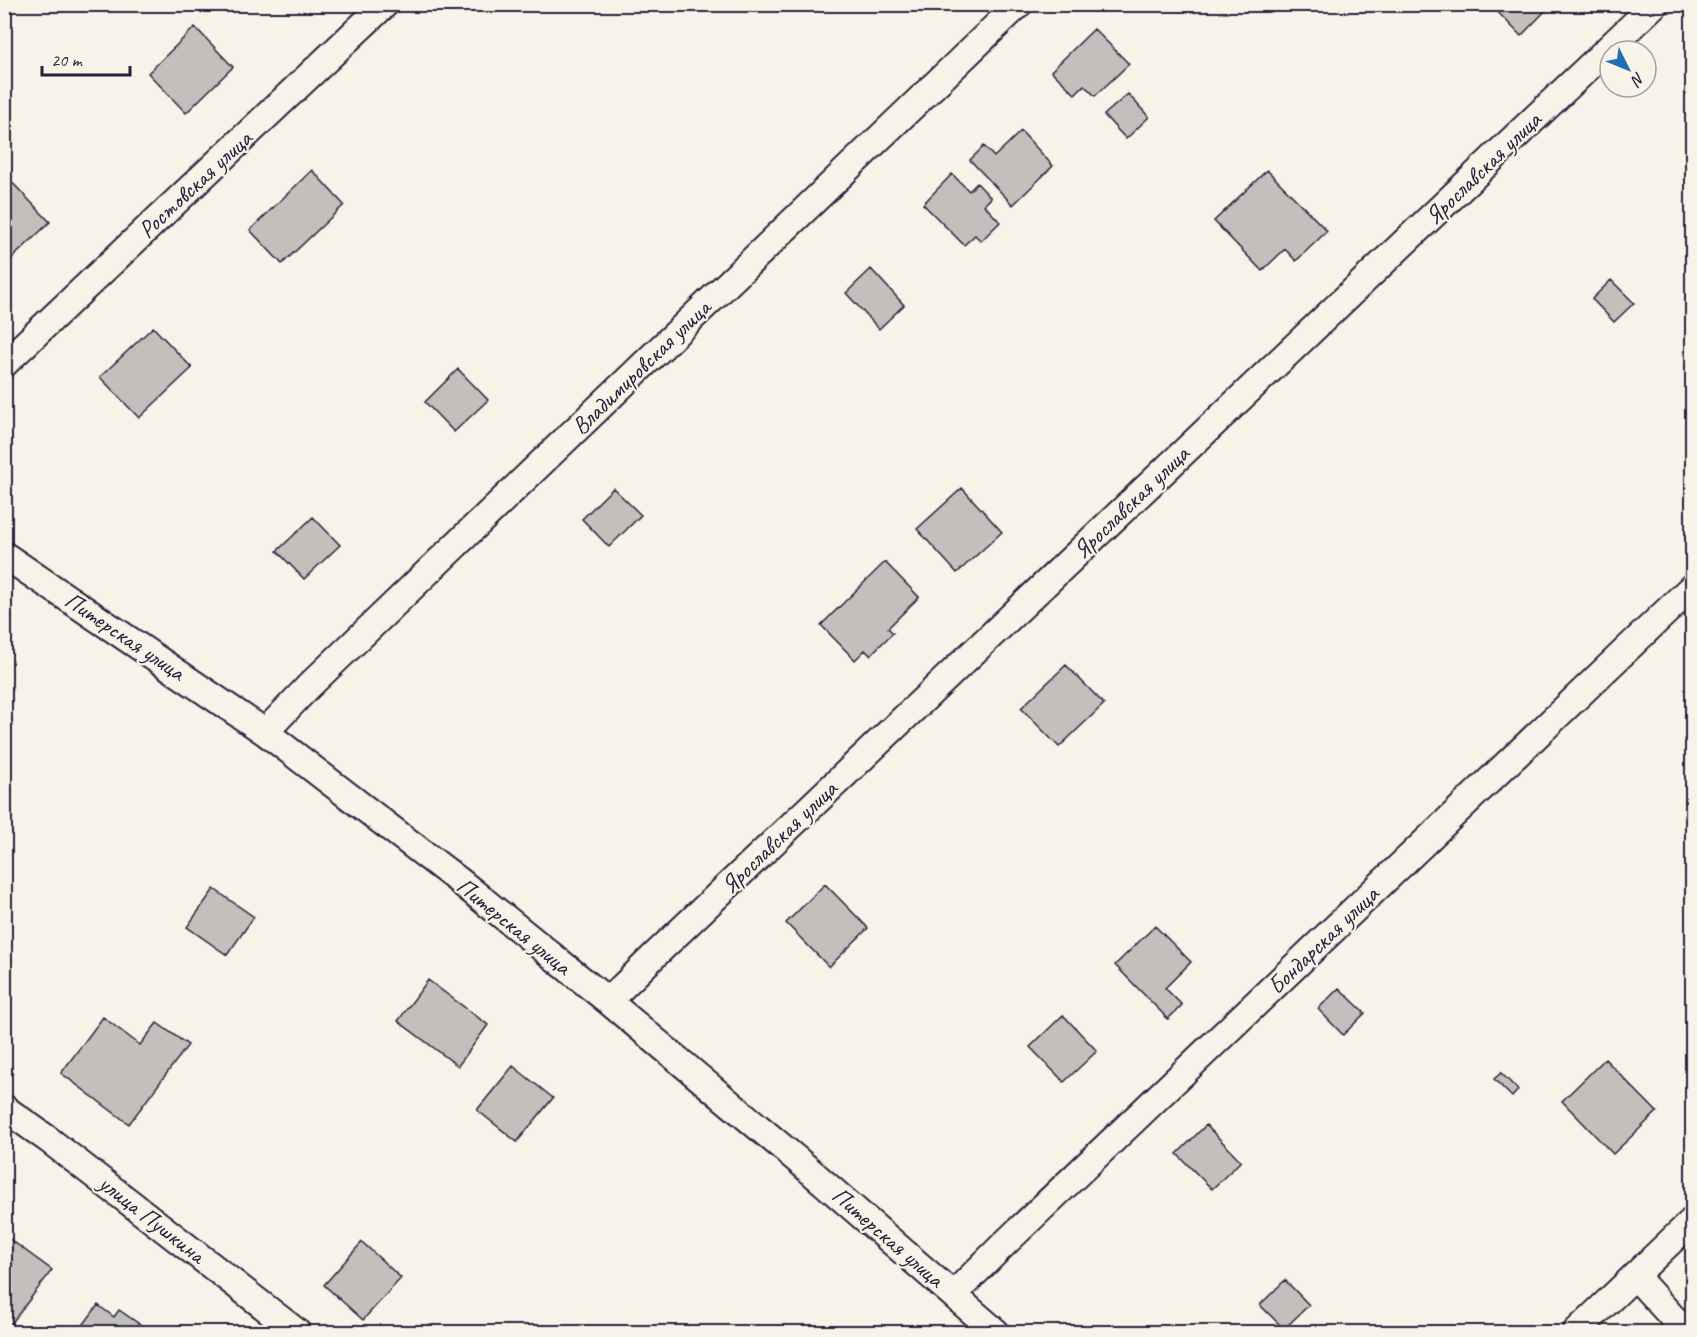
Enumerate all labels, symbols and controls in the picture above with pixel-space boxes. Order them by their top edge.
scale bar [42,39,130,77]
north arrow [1598,39,1658,99]
text: 20 m [51,49,84,71]
text: N [1625,68,1649,91]
street label: Ярославская улица [1419,104,1548,231]
street label: Ростовская улица [132,123,259,244]
street label: Владимировская улица [565,292,718,441]
street label: Ярославская улица [1067,438,1196,565]
street label: Питерская улица [59,585,192,688]
street label: Ярославская улица [715,773,844,900]
street label: Питерская улица [451,871,578,982]
street label: Бондарская улица [1261,878,1386,1001]
street label: улица Пушкина [91,1167,213,1271]
street label: Питерская улица [826,1180,951,1295]

